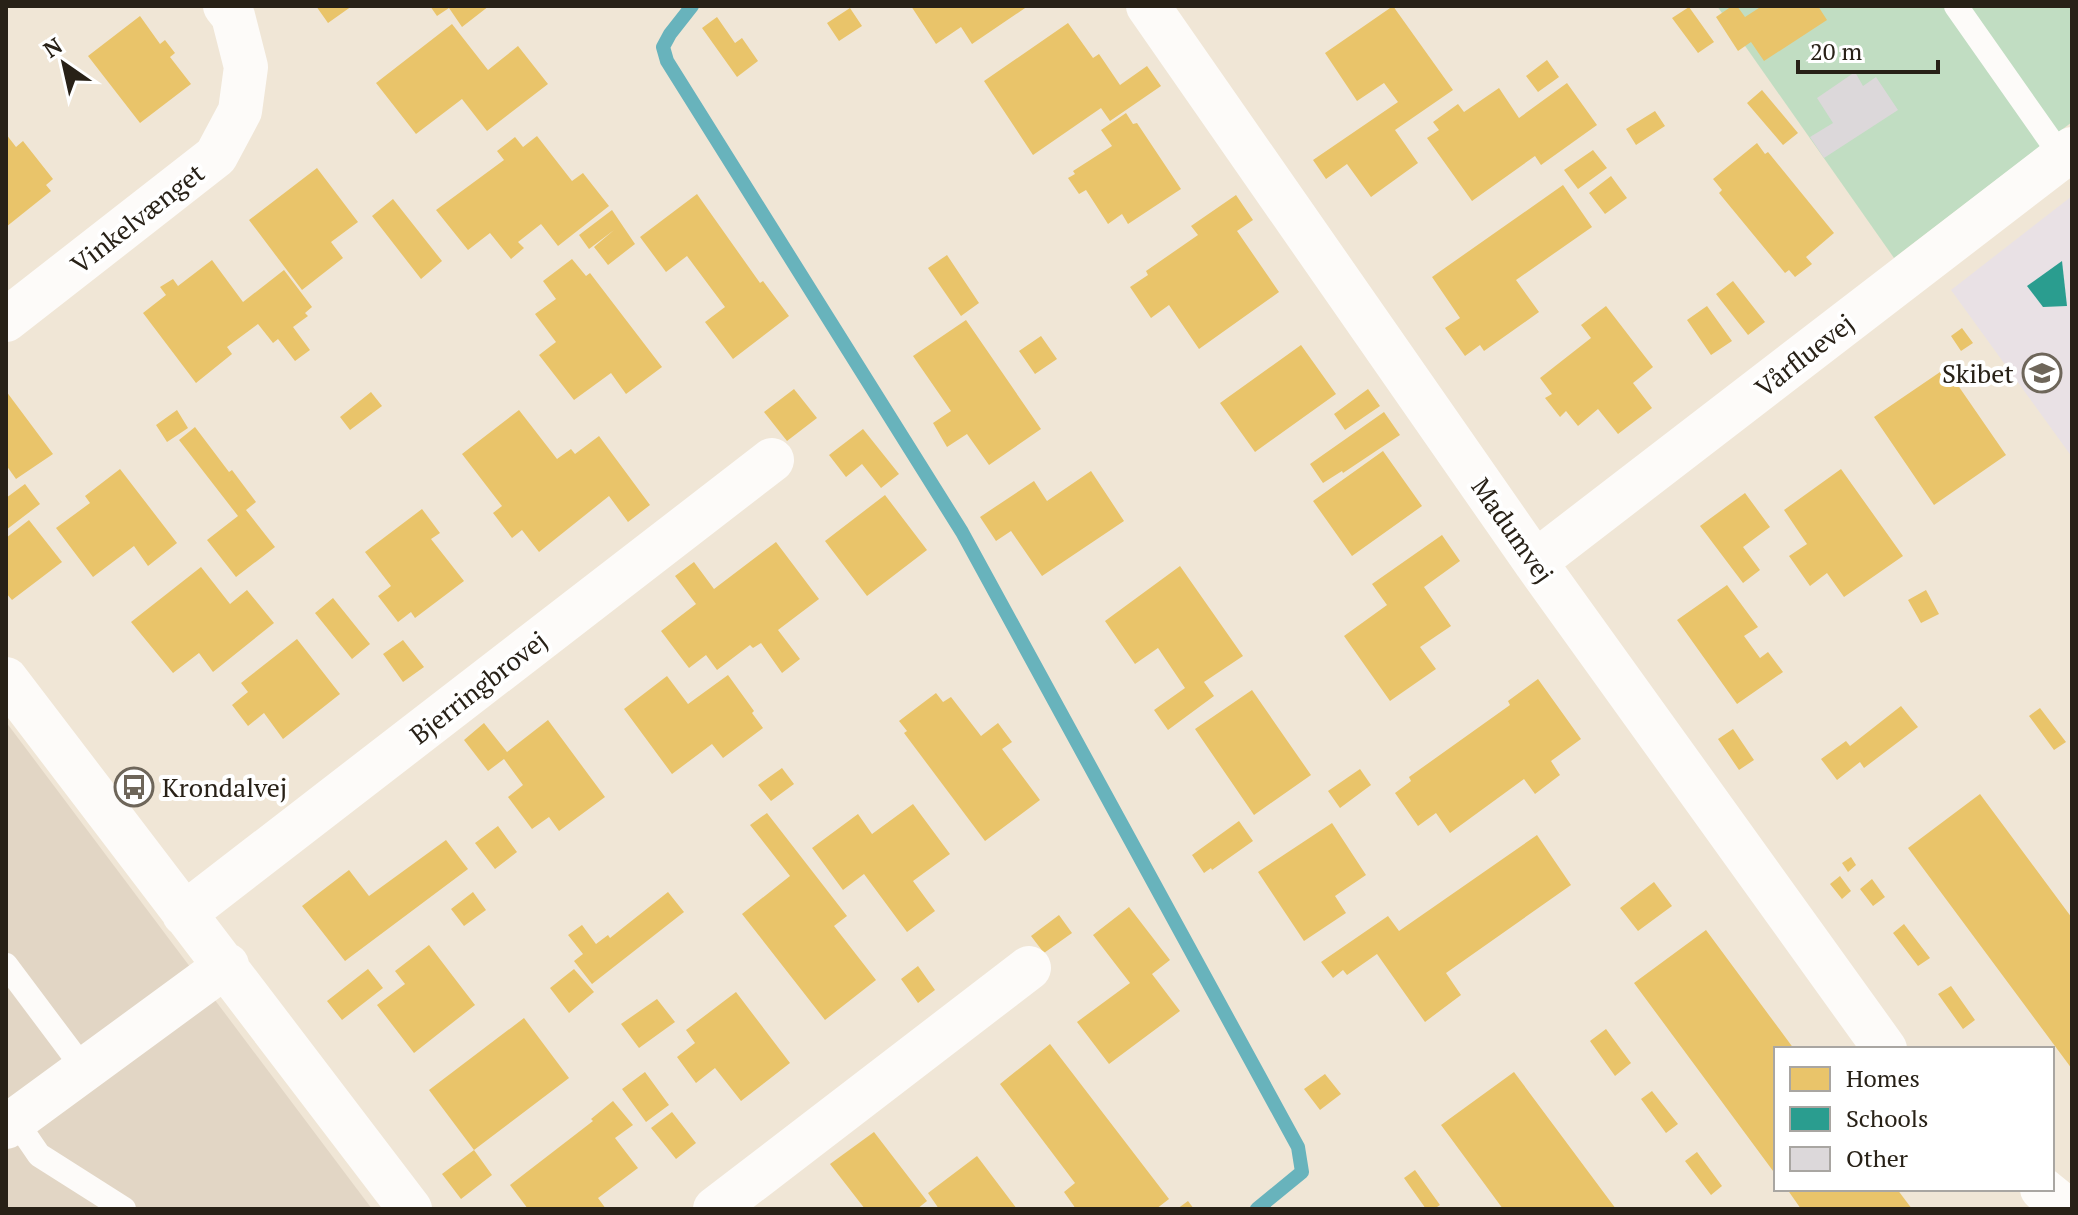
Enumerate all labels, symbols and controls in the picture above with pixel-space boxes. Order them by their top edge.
north arrow [24,24,104,104]
scale bar [1798,24,1938,74]
text: N [38,30,68,64]
text: 20 m [1810,35,1862,67]
street label: Vinkelvænget [63,155,211,281]
street label: Vårfluevej [1748,306,1860,404]
school or university icon: Skibet [2021,352,2063,394]
place label: Skibet [1942,356,2014,390]
street label: Madumvej [1464,471,1562,589]
street label: Bjerringbrovej [403,623,553,751]
bus stop icon: Krondalvej [113,766,155,808]
place label: Krondalvej [162,770,287,804]
legend [1774,1047,2054,1191]
text: Homes [1846,1062,1920,1094]
text: Schools [1846,1102,1928,1134]
text: Other [1846,1142,1909,1174]

